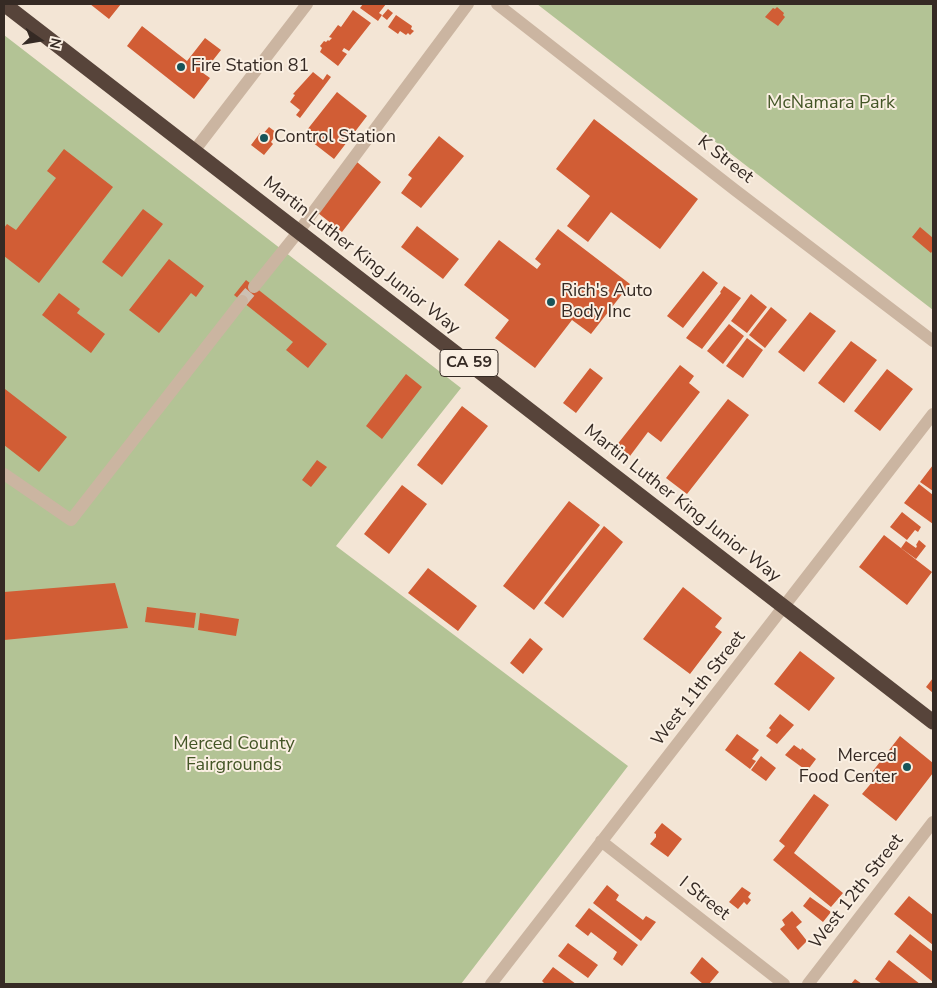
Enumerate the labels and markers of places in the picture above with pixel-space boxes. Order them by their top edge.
place label: Fire Station 81 [191,56,309,78]
marker: Fire Station 81 [175,61,187,73]
place label: Control Station [274,127,396,149]
marker: Control Station [258,132,270,144]
place label: Rich's Auto Body Inc [561,281,652,324]
marker: Rich's Auto Body Inc [545,296,557,308]
place label: Merced Food Center [799,746,897,789]
marker: Merced Food Center [901,761,913,773]

